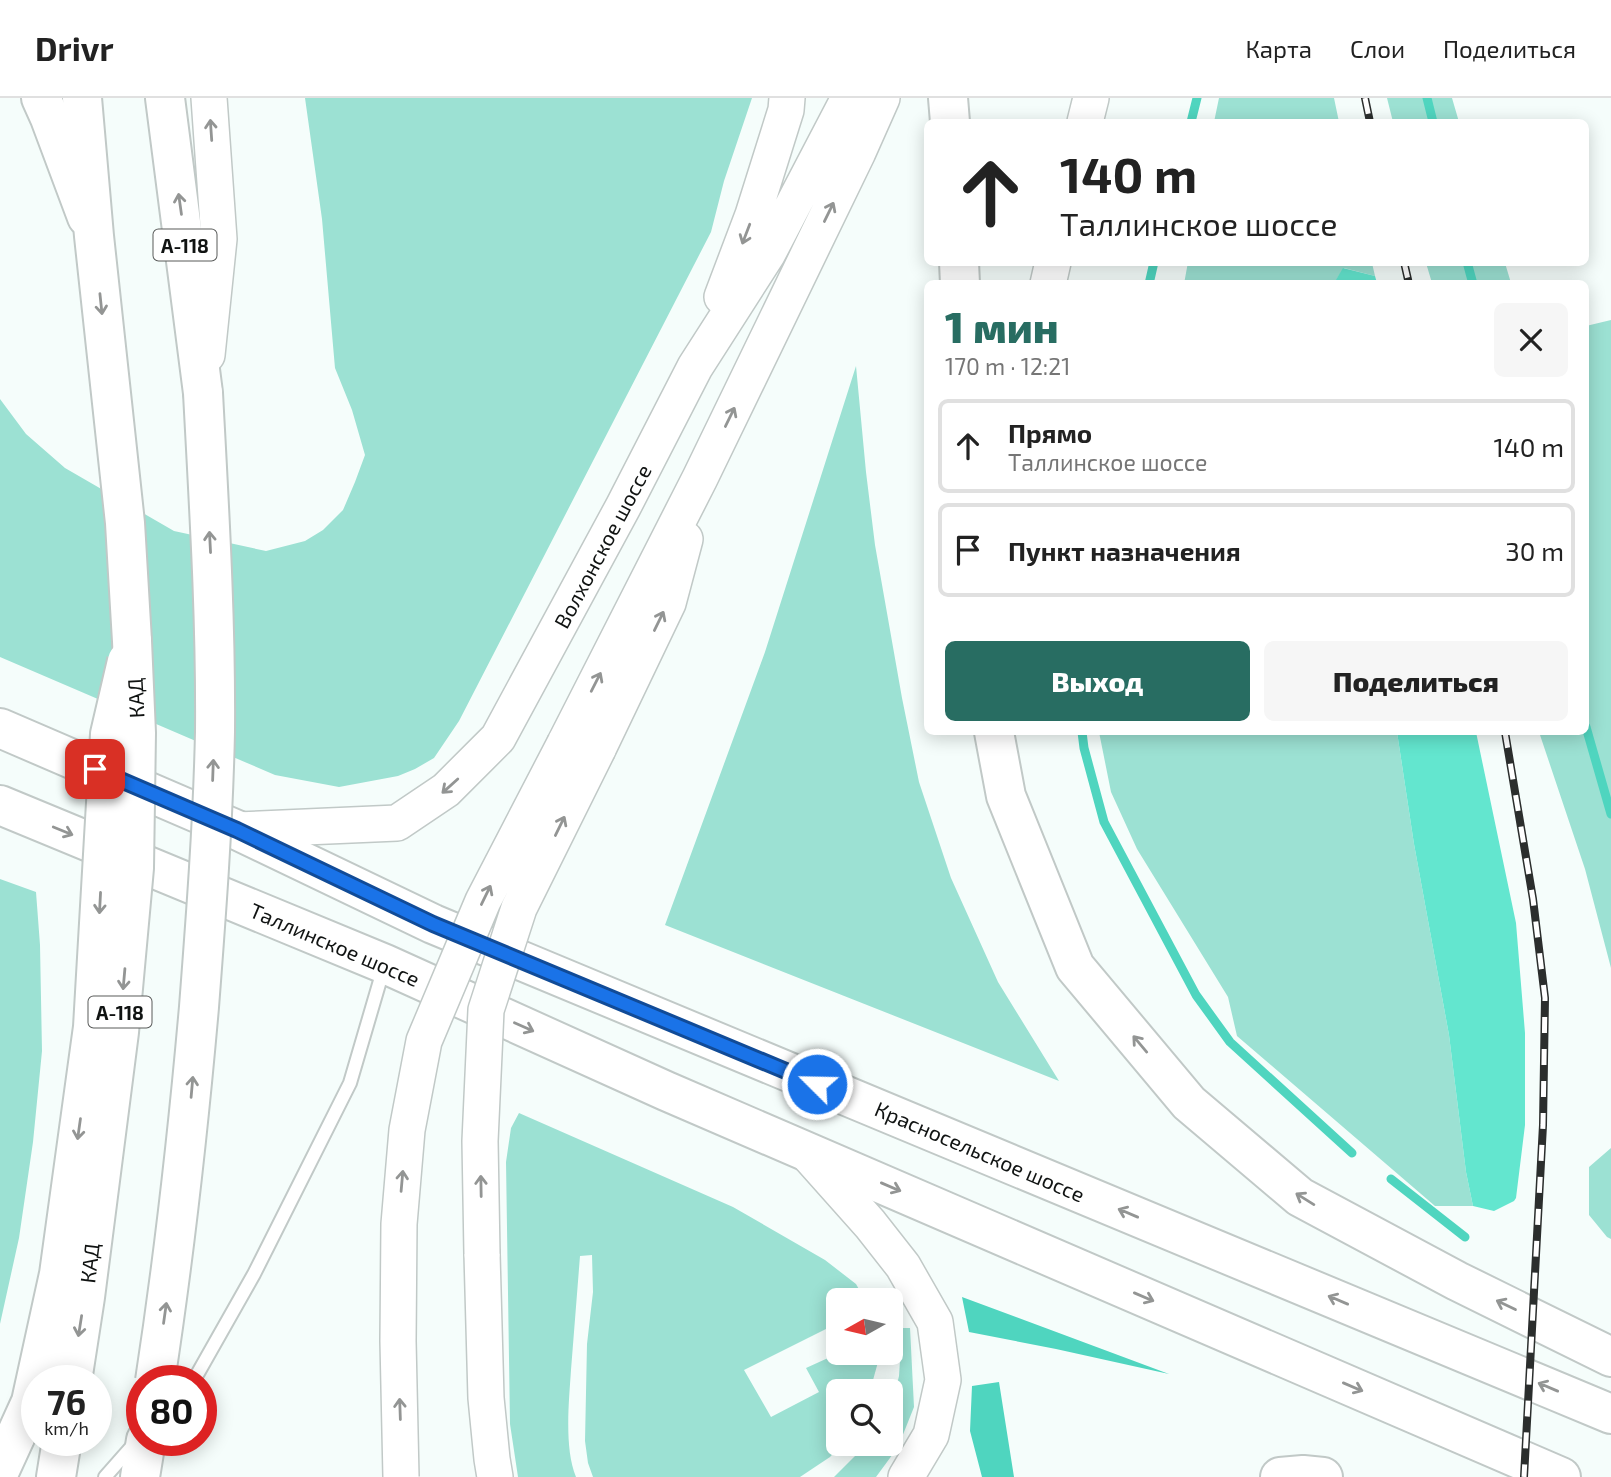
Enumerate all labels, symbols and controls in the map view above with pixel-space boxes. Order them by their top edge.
text: Drivr [35,28,114,68]
text: Карта [1245,34,1312,63]
text: Слои [1350,34,1405,63]
text: Поделиться [1443,34,1576,63]
one-way arrow [204,119,217,142]
text: 140 m [1060,144,1197,203]
icon: ahead [945,147,1036,238]
one-way arrow [173,193,186,216]
one-way arrow [823,202,836,223]
text: Таллинское шоссе [1060,204,1337,242]
one-way arrow [739,222,751,244]
road number: А-118 [154,230,216,260]
one-way arrow [95,292,108,315]
text: 1 мин [945,301,1059,351]
button: close [1494,303,1568,377]
text: 170 m · 12:21 [945,352,1070,380]
one-way arrow [724,407,737,428]
text: Прямо [1008,417,1092,448]
icon: ahead [949,427,987,465]
text: 140 m [1493,431,1564,462]
text: Таллинское шоссе [1008,448,1207,476]
street label: Волхонское шоссе [548,460,656,632]
one-way arrow [204,531,217,554]
icon: arrive [949,531,987,569]
text: Пункт назначения [1008,535,1241,566]
text: 30 m [1505,535,1564,566]
one-way arrow [653,611,667,632]
button: Выход [945,641,1250,721]
button: Поделиться [1264,641,1568,721]
one-way arrow [589,672,603,693]
street label: КАД [121,677,149,719]
pin [65,739,125,799]
icon: arrive [76,750,114,788]
one-way arrow [207,758,220,781]
one-way arrow [441,778,459,794]
one-way arrow [554,816,567,837]
one-way arrow [52,825,73,838]
one-way arrow [480,885,494,906]
one-way arrow [94,891,107,914]
street label: Таллинское шоссе [246,897,424,991]
one-way arrow [117,967,130,989]
road number: А-118 [88,996,152,1028]
one-way arrow [513,1021,534,1034]
one-way arrow [1132,1035,1148,1053]
position arrow [780,1047,854,1121]
one-way arrow [186,1077,199,1099]
street label: Красносельское шоссе [871,1095,1089,1207]
one-way arrow [72,1117,85,1140]
one-way arrow [396,1171,409,1193]
one-way arrow [474,1175,488,1198]
one-way arrow [879,1182,901,1195]
one-way arrow [1296,1191,1316,1205]
one-way arrow [1118,1205,1139,1218]
street label: КАД [74,1242,104,1284]
north arrow [826,1288,903,1365]
map controls [826,1288,903,1456]
one-way arrow [1133,1291,1155,1304]
one-way arrow [1328,1293,1349,1306]
one-way arrow [1496,1298,1517,1312]
one-way arrow [159,1302,172,1325]
one-way arrow [73,1314,86,1337]
speed limit sign: 80 [126,1365,217,1456]
button: search [826,1379,903,1456]
text: 76 [47,1380,86,1422]
one-way arrow [1538,1380,1559,1393]
one-way arrow [1342,1381,1363,1394]
one-way arrow [393,1398,406,1421]
text: km/h [44,1417,89,1439]

